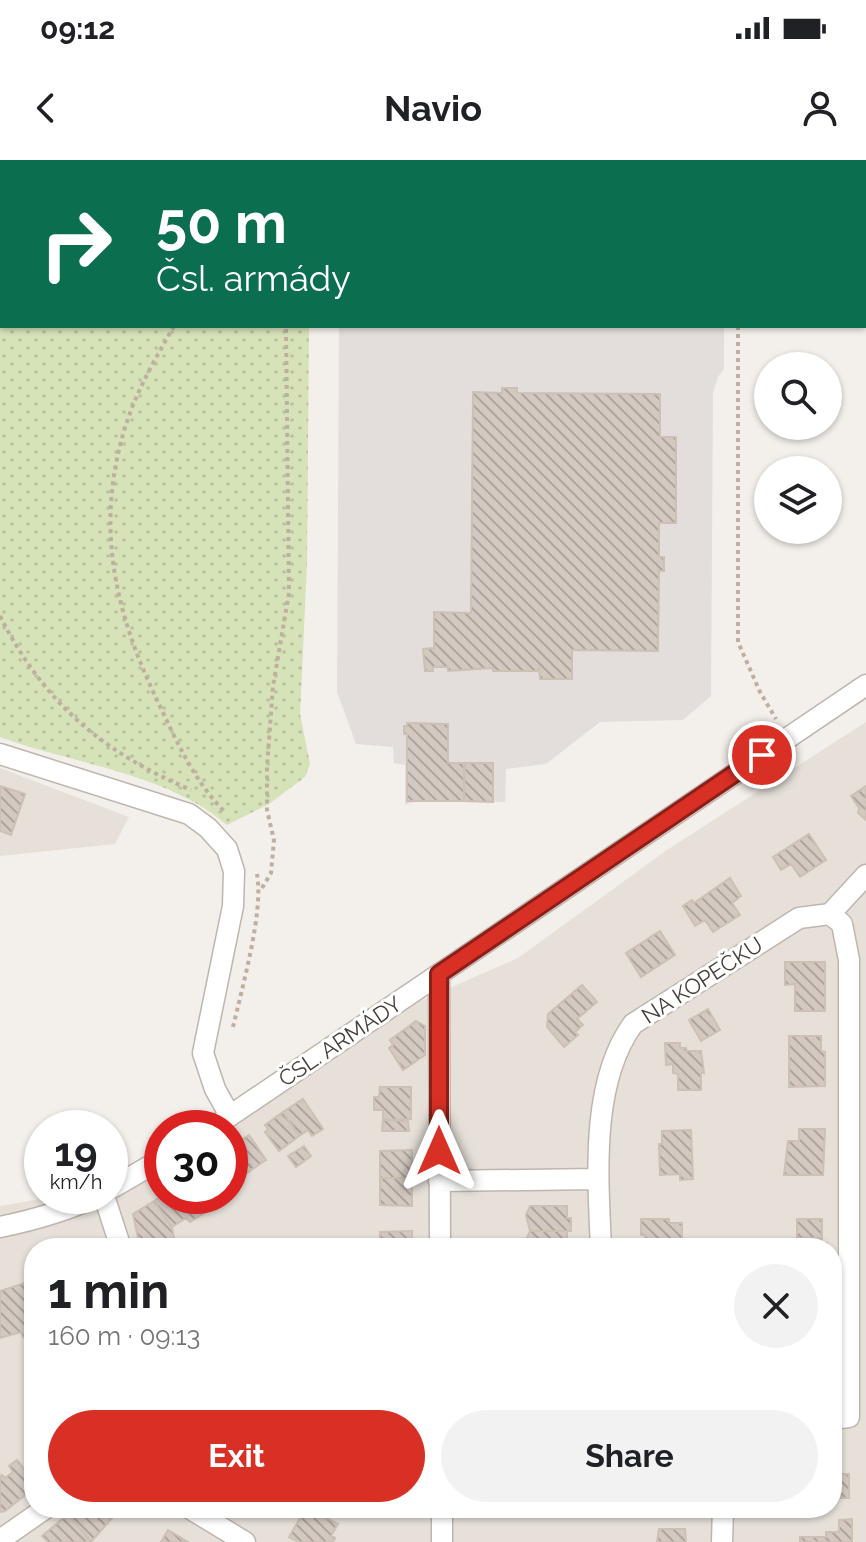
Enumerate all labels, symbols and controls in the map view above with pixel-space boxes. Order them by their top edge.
text: 09:12 [40,11,115,46]
icon: back [24,86,68,130]
icon: person [798,86,842,130]
text: Navio [384,87,482,129]
text: 50 m [156,190,287,256]
icon: right [24,192,128,296]
text: Čsl. armády [156,257,351,299]
map controls [754,352,842,544]
button: search [754,352,842,440]
button: layers [754,456,842,544]
pin [728,721,796,789]
icon: arrive [740,733,784,777]
street label: NA KOPEČKU [637,931,767,1029]
street label: ČSL. ARMÁDY [274,990,406,1092]
position arrow [397,1109,481,1193]
speed limit sign: 30 [144,1110,248,1214]
text: 19 [54,1128,98,1175]
text: km/h [50,1170,102,1194]
text: 1 min [48,1263,169,1319]
button: close [734,1264,818,1348]
text: 160 m · 09:13 [48,1321,200,1351]
button: Exit [48,1410,425,1502]
button: Share [441,1410,818,1502]

